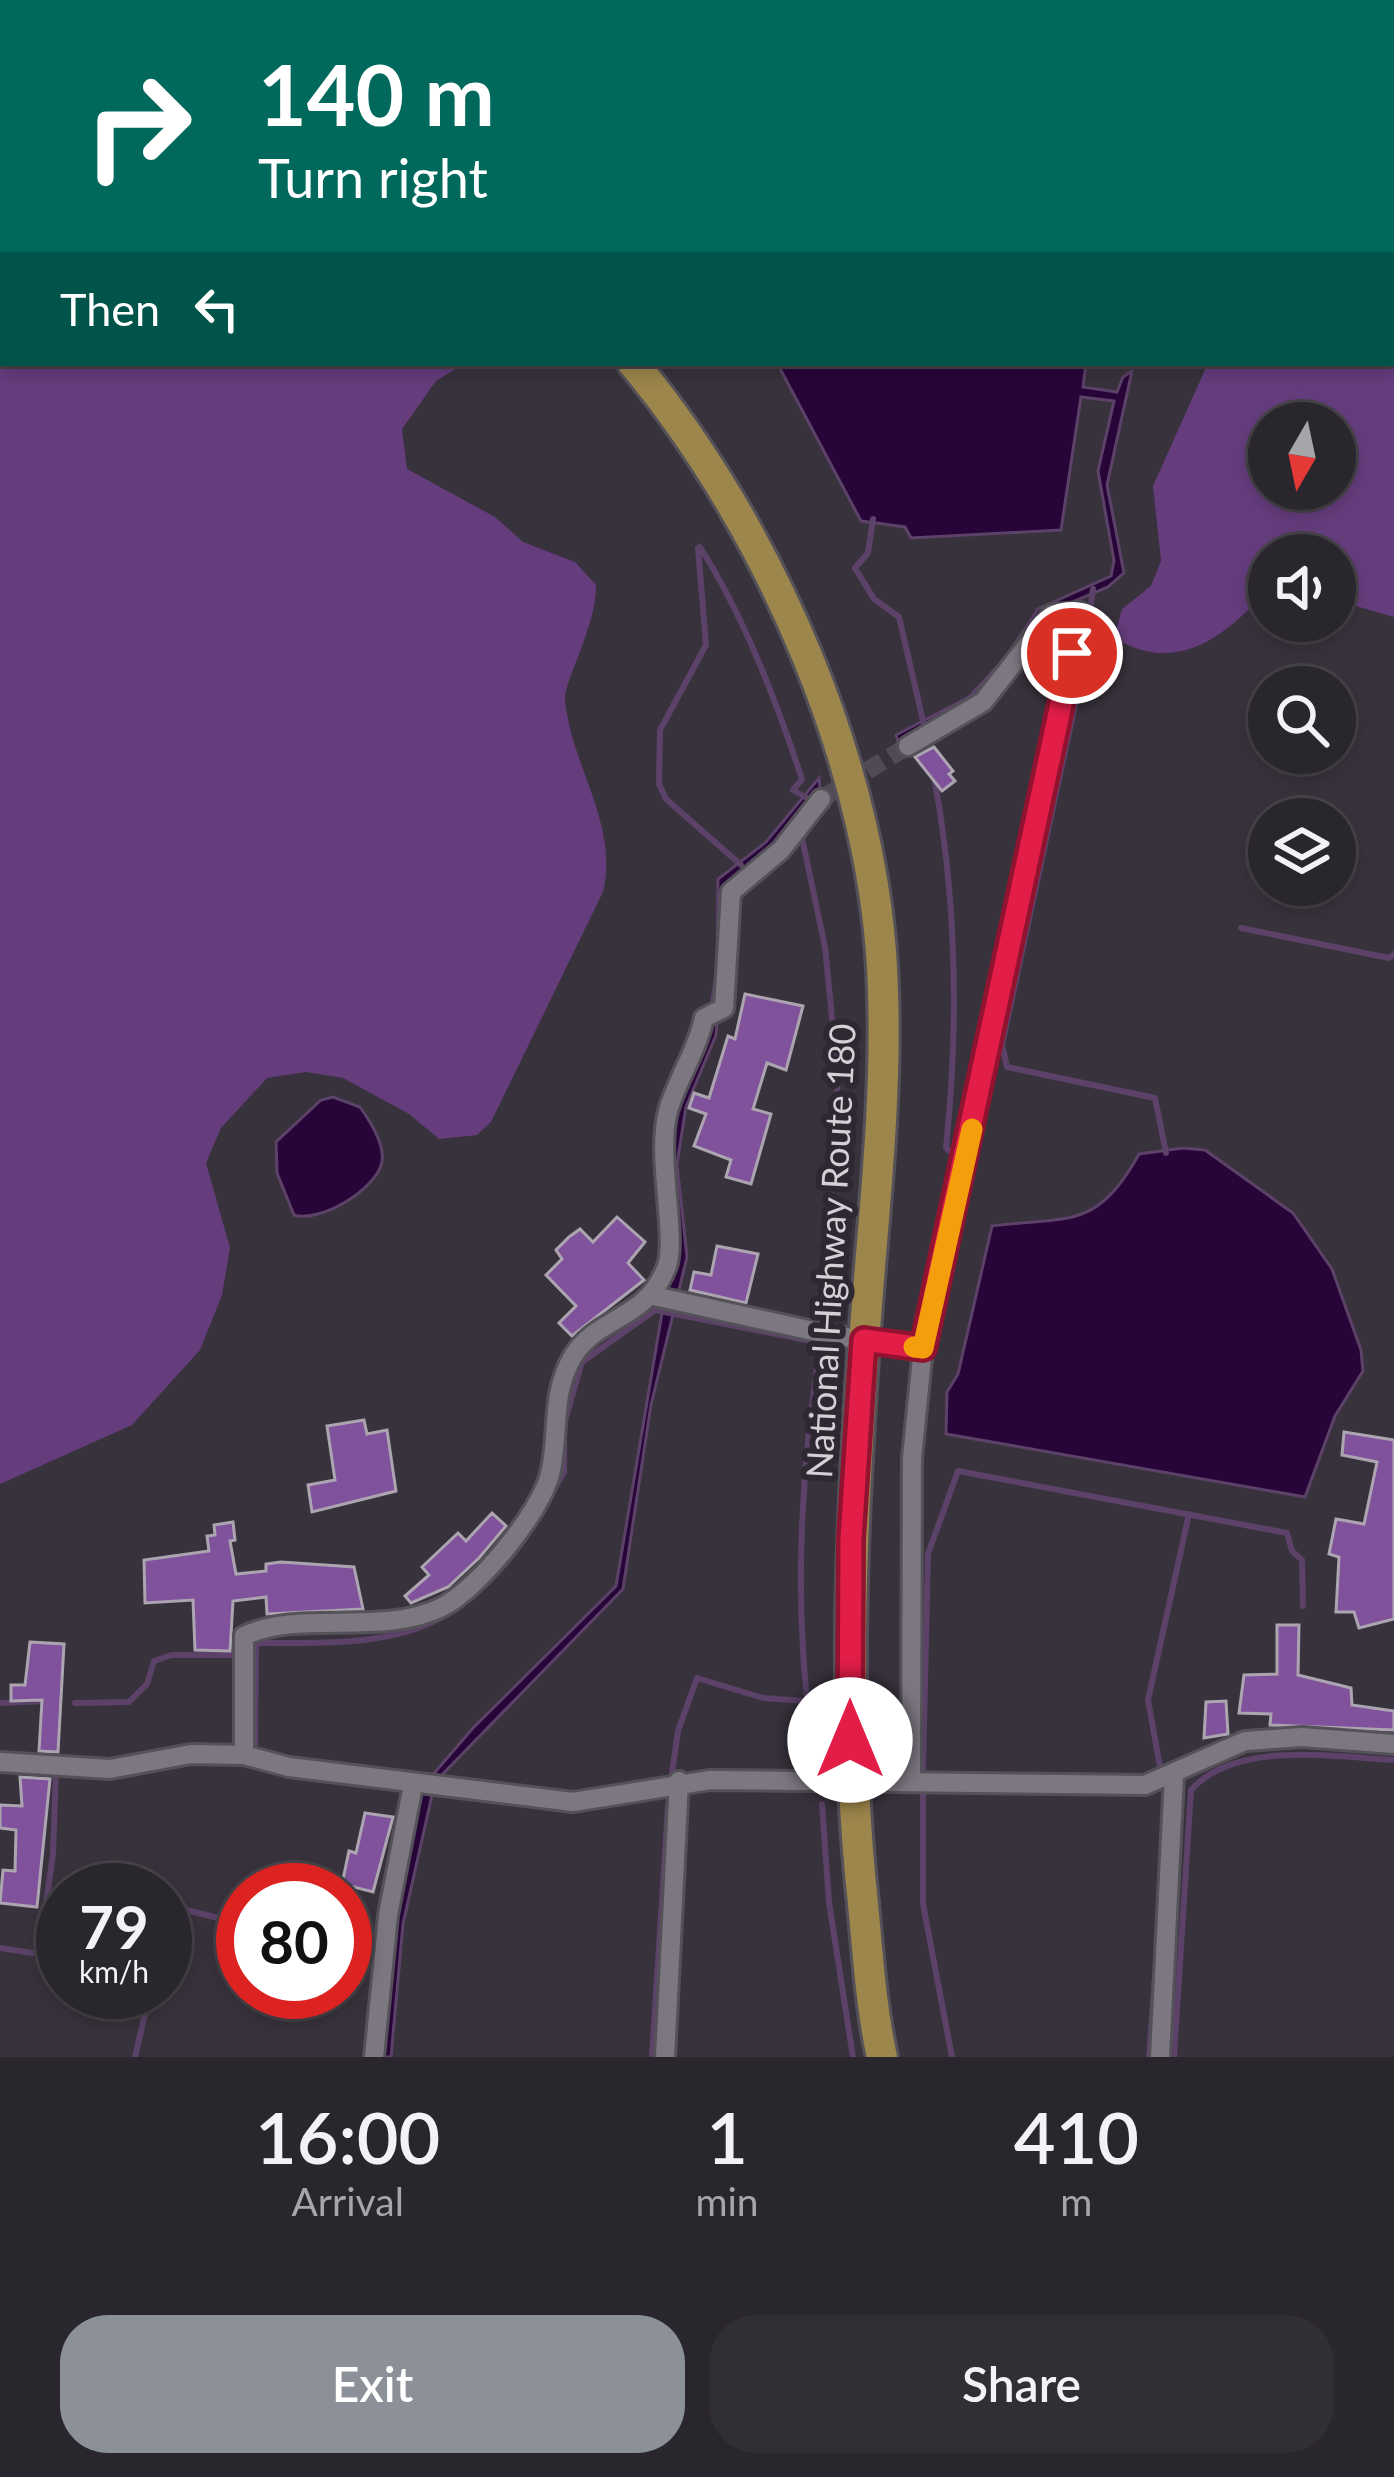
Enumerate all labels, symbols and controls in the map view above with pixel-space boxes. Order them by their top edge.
text: 140 m [258,43,495,144]
icon: right [60,48,216,204]
text: Turn right [258,145,488,210]
icon: left [184,276,250,342]
text: Then [60,282,160,336]
north arrow [1248,402,1356,510]
map controls [1248,402,1356,906]
button: sound [1248,534,1356,642]
pin [1021,602,1123,704]
icon: arrive [1039,620,1105,686]
button: search [1248,666,1356,774]
button: layers [1248,798,1356,906]
street label: National Highway Route 180 [796,1022,864,1480]
position arrow [787,1677,913,1803]
speed limit sign: 80 [216,1863,372,2019]
text: 79 [79,1890,149,1962]
text: km/h [79,1953,149,1989]
text: 16:00 [255,2093,440,2179]
text: 1 [706,2093,748,2179]
text: 410 [1014,2093,1139,2179]
text: Arrival [292,2178,404,2224]
text: min [695,2178,759,2224]
text: m [1060,2178,1092,2224]
button: Exit [60,2315,685,2453]
button: Share [709,2315,1334,2453]

